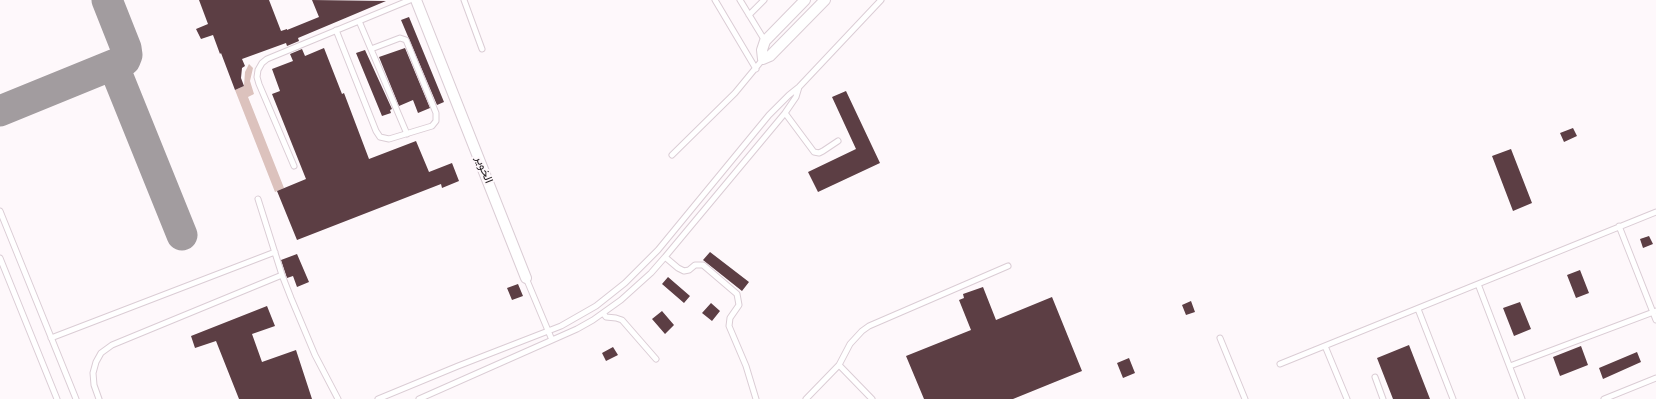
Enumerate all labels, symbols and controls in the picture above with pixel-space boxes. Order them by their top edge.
street label: الخوير [471,154,495,186]

